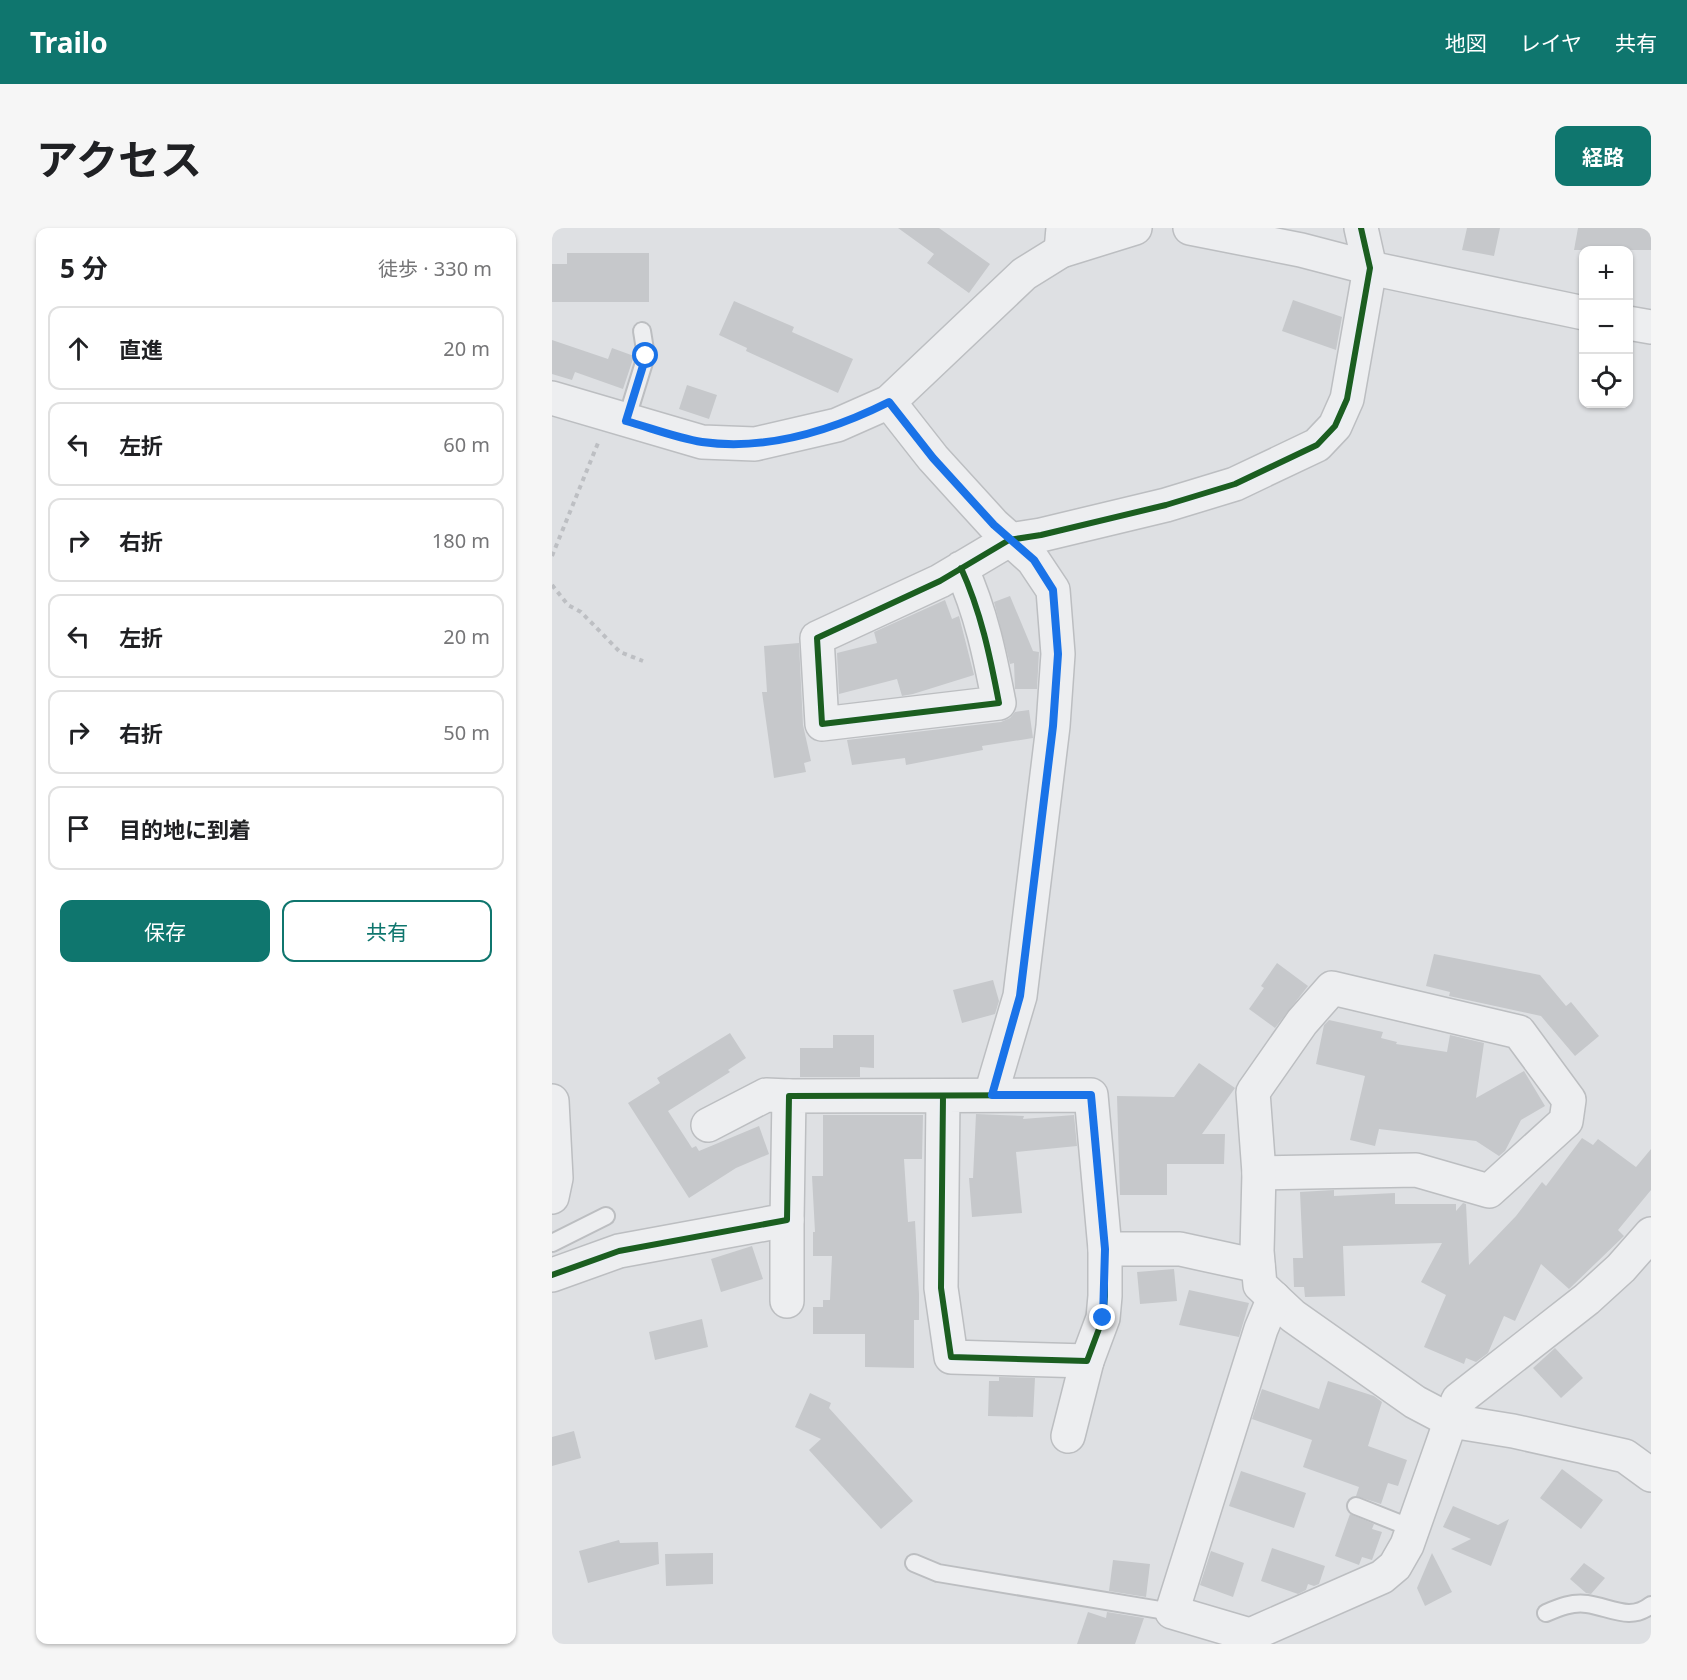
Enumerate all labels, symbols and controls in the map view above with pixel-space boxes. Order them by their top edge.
text: Trailo [30,23,108,61]
text: 地図 [1445,29,1487,57]
text: レイヤ [1520,29,1582,57]
text: 共有 [1615,29,1657,57]
button: 経路 [1555,126,1651,186]
text: アクセス [36,130,202,187]
map controls [1579,246,1633,408]
button: + [1579,246,1633,300]
text: 5 分 [60,250,108,286]
text: 徒歩 · 330 m [378,255,492,282]
button: − [1579,300,1633,354]
icon: ahead [62,332,95,365]
text: 直進 [119,334,163,364]
text: 20 m [443,335,490,362]
route start [632,342,658,368]
button: locate [1579,354,1633,408]
icon: left [62,428,95,461]
text: 左折 [119,430,163,460]
text: 60 m [443,431,490,458]
icon: right [62,524,95,557]
text: 右折 [119,526,163,556]
text: 180 m [432,527,490,554]
icon: left [62,620,95,653]
text: 左折 [119,622,163,652]
text: 20 m [443,623,490,650]
icon: right [62,716,95,749]
text: 右折 [119,718,163,748]
text: 50 m [443,719,490,746]
icon: arrive [62,812,95,845]
text: 目的地に到着 [119,814,251,844]
button: 保存 [60,900,270,962]
button: 共有 [282,900,492,962]
route end [1089,1304,1115,1330]

